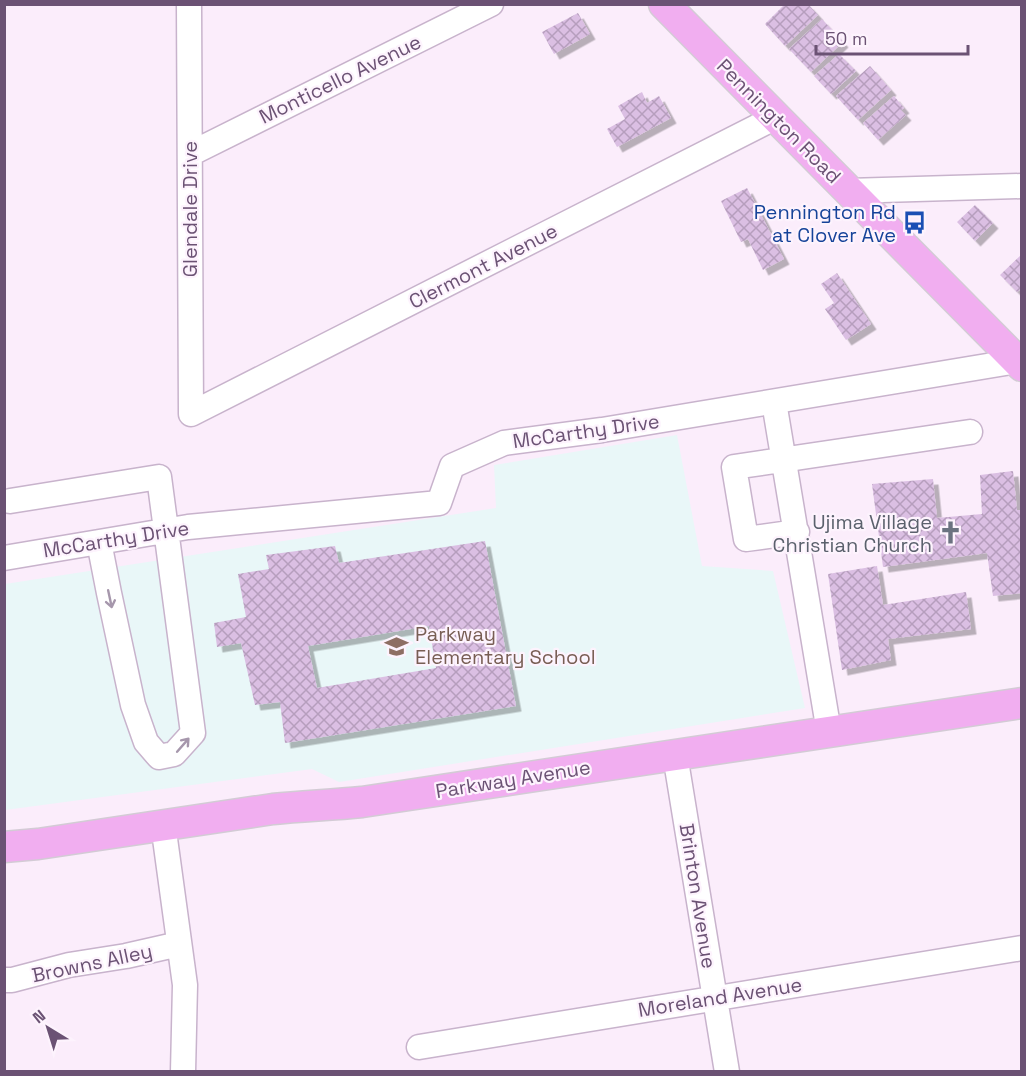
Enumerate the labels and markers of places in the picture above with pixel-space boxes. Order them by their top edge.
place label: Pennington Rd at Clover Ave [754,199,896,248]
bus stop icon: Pennington Rd at Clover Ave [901,210,927,236]
place label: Ujima Village Christian Church [773,509,932,558]
church icon: Ujima Village Christian Church [937,520,963,546]
place label: Parkway Elementary School [415,621,596,670]
school or university icon: Parkway Elementary School [384,633,410,659]

